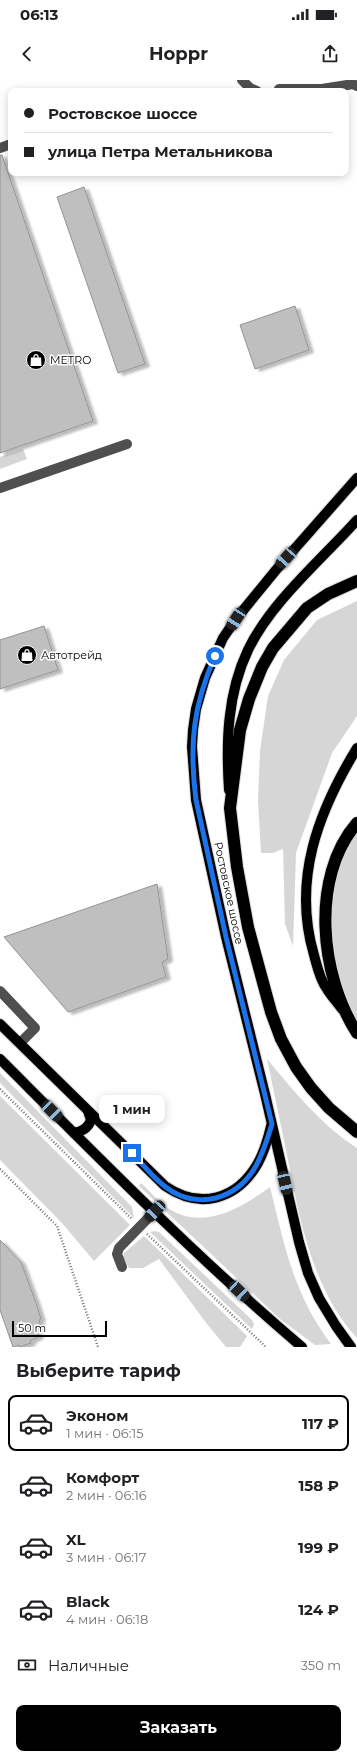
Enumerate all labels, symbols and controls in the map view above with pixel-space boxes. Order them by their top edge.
text: 06:13 [20,5,58,24]
icon: back [16,43,38,65]
text: Hoppr [149,43,208,65]
icon: share [319,43,341,65]
text: Ростовское шоссе [48,104,198,123]
text: улица Петра Метальникова [48,142,273,161]
shop icon: METRO [25,349,47,371]
place label: METRO [50,353,91,367]
car [274,545,298,571]
car [224,606,248,632]
shop icon: Автотрейд [16,644,38,666]
route start [206,647,224,665]
place label: Автотрейд [41,648,102,662]
street label: Ростовское шоссе [211,840,247,946]
callout: 1 мин [99,1095,165,1123]
car [39,1098,65,1124]
text: 1 мин [113,1101,151,1117]
route end [123,1144,141,1162]
car [276,1170,294,1196]
car [142,1198,168,1224]
car [226,1278,252,1304]
scale bar [12,1319,107,1338]
text: 50 m [18,1321,46,1335]
text: Выберите тариф [16,1360,181,1382]
icon: car [18,1405,54,1441]
text: Эконом [66,1406,128,1425]
text: 117 ₽ [302,1414,339,1433]
text: 1 мин · 06:15 [66,1425,144,1441]
icon: car [18,1467,54,1503]
text: Комфорт [66,1468,139,1487]
text: 158 ₽ [298,1476,339,1495]
text: 2 мин · 06:16 [66,1487,147,1503]
icon: car [18,1529,54,1565]
text: XL [66,1530,85,1549]
text: 199 ₽ [298,1538,339,1557]
text: 3 мин · 06:17 [66,1549,146,1565]
icon: car [18,1591,54,1627]
text: Black [66,1592,110,1611]
text: 124 ₽ [298,1600,339,1619]
text: 4 мин · 06:18 [66,1611,148,1627]
icon: cash [16,1654,38,1676]
text: Наличные [48,1656,129,1675]
text: 350 m [301,1657,341,1673]
button: Заказать [16,1705,341,1751]

